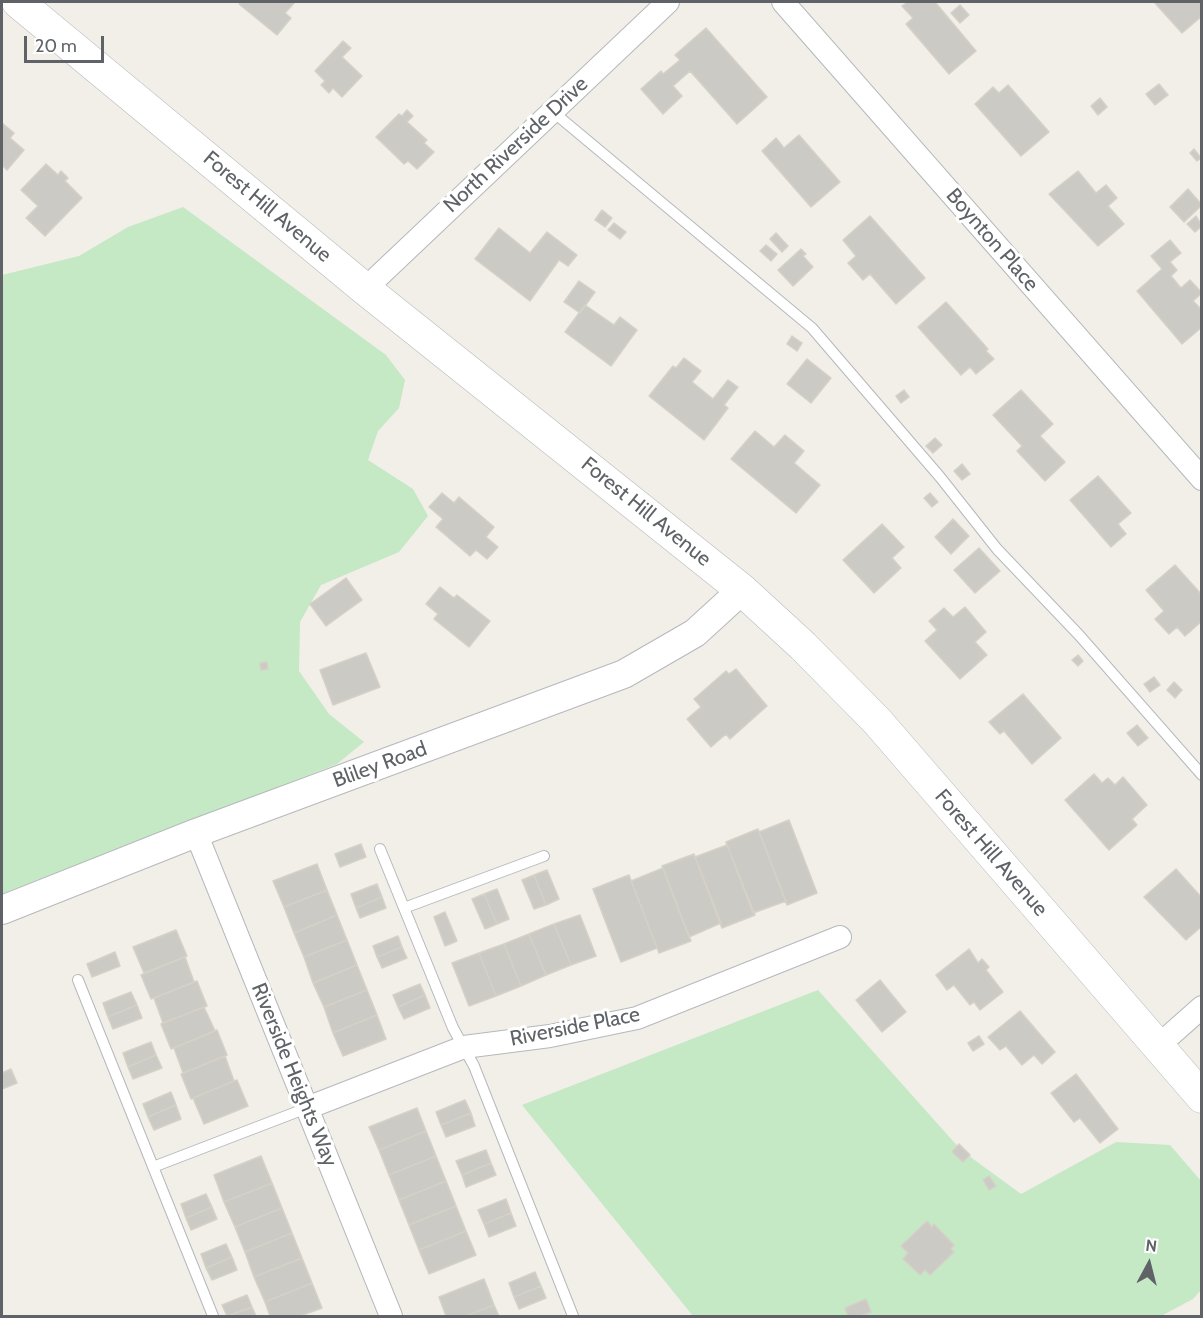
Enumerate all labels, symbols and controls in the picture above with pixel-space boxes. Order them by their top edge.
scale bar [27,24,106,62]
text: 20 m [35,35,77,57]
street label: North Riverside Drive [439,72,593,218]
street label: Forest Hill Avenue [198,146,336,268]
street label: Boynton Place [940,183,1044,297]
street label: Forest Hill Avenue [576,452,716,572]
street label: Bliley Road [330,736,430,794]
street label: Forest Hill Avenue [929,785,1053,921]
street label: Riverside Heights Way [246,979,342,1171]
street label: Riverside Place [508,1002,642,1052]
north arrow [1119,1234,1179,1294]
text: N [1144,1236,1158,1256]

